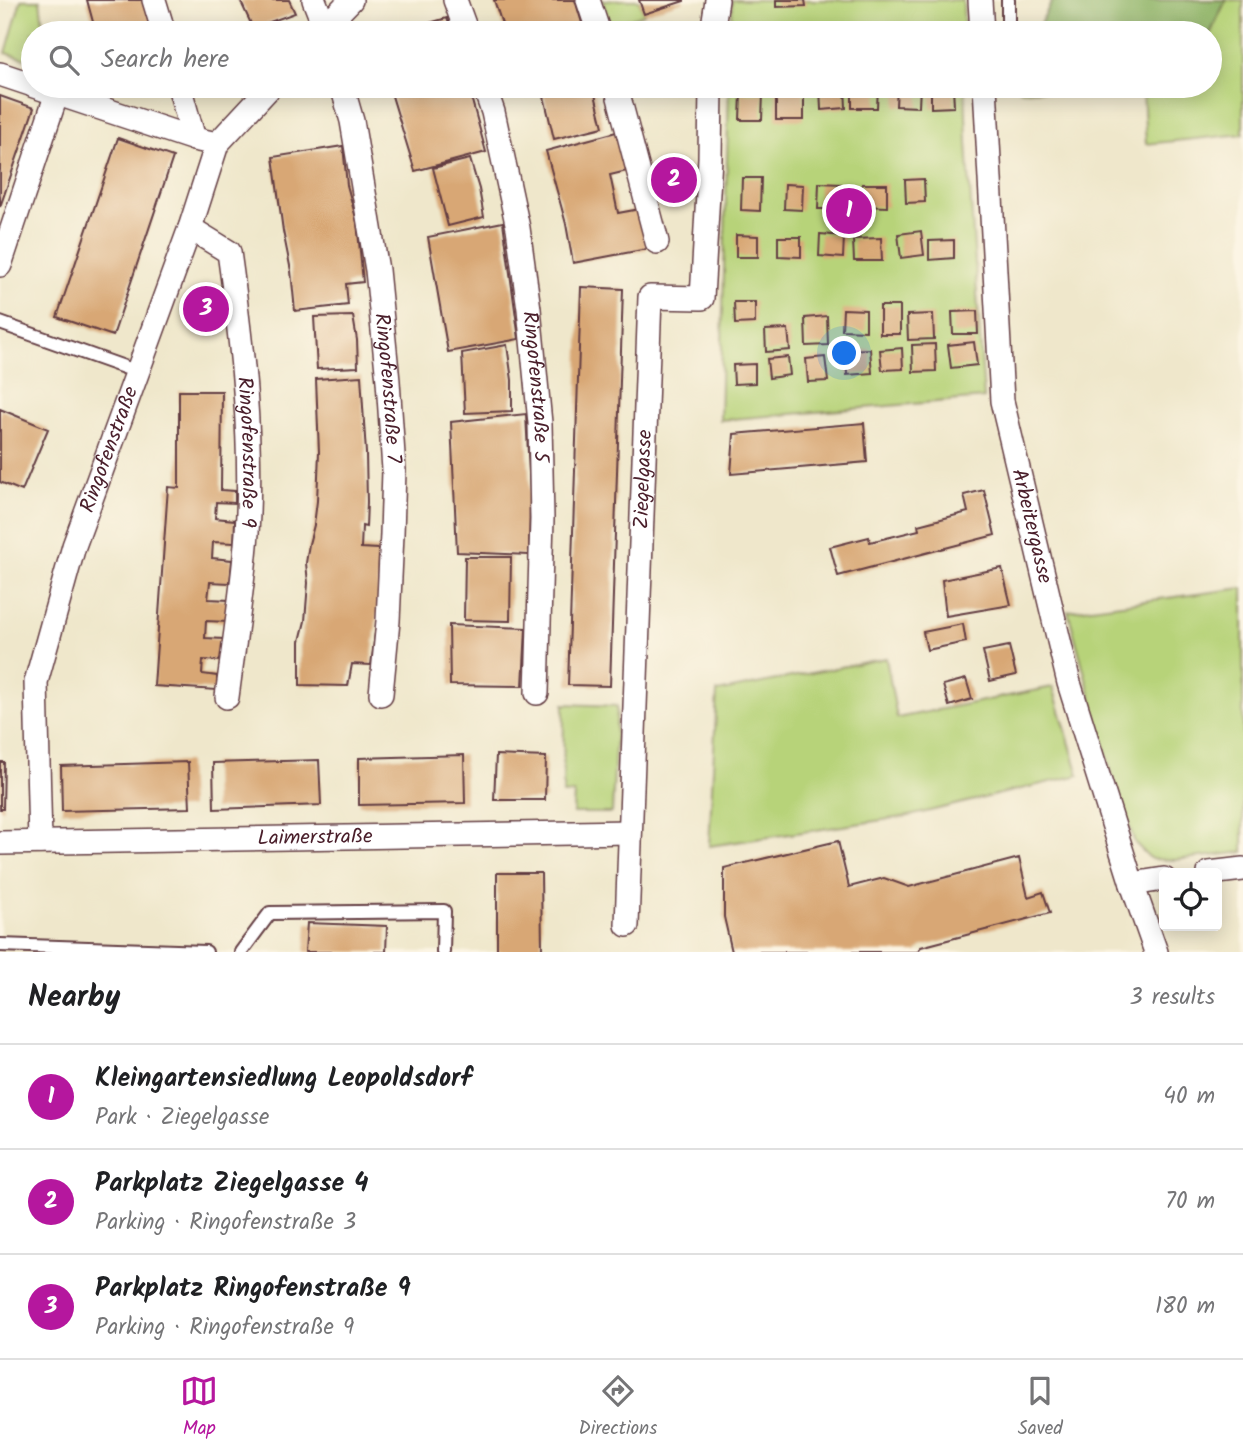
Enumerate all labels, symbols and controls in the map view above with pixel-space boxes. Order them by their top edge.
search box [21,21,1222,98]
text: Search here [101,39,229,81]
icon: search [45,41,83,79]
pin: 2 [651,154,697,206]
pin: 1 [826,185,872,237]
pin: 3 [183,283,229,335]
street label: Ringofenstraße 5 [513,310,557,465]
street label: Ringofenstraße 7 [365,312,410,465]
your location [827,336,861,370]
street label: Ringofenstraße 9 [227,376,265,528]
street label: Ringofenstraße [71,381,148,517]
street label: Ziegelgasse [625,429,662,530]
street label: Arbeitergasse [1002,465,1061,587]
street label: Laimerstraße [257,820,373,855]
map controls [1159,868,1222,931]
button: locate [1159,868,1222,931]
text: Nearby [28,974,120,1022]
text: 3 results [1129,980,1215,1016]
text: Kleingartensiedlung Leopoldsdorf [95,1058,472,1100]
text: 1 [48,1079,54,1115]
text: 40 m [1163,1079,1215,1115]
text: Park · Ziegelgasse [95,1100,269,1136]
text: Parkplatz Ziegelgasse 4 [95,1163,368,1205]
text: 2 [44,1184,58,1220]
text: 70 m [1165,1184,1215,1220]
text: Parking · Ringofenstraße 3 [95,1205,356,1241]
text: Parkplatz Ringofenstraße 9 [95,1268,411,1310]
text: 3 [45,1289,57,1325]
text: 180 m [1155,1289,1215,1325]
text: Parking · Ringofenstraße 9 [95,1310,354,1346]
tab: Map [180,1372,218,1444]
tab: Directions [579,1372,657,1444]
tab: Saved [1018,1372,1063,1444]

